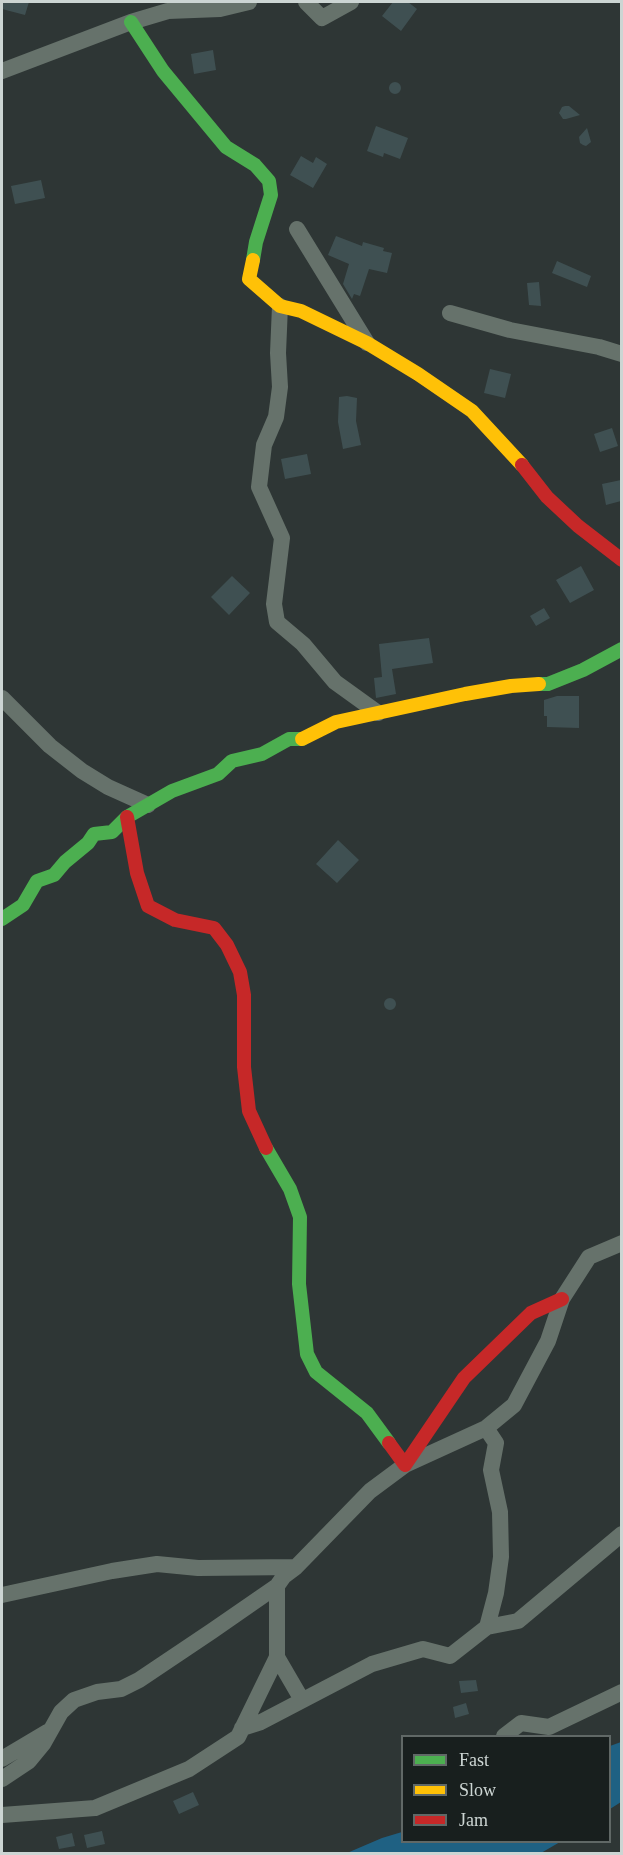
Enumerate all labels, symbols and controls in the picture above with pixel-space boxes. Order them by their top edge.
legend [401,1735,611,1843]
text: Fast [459,1750,489,1770]
text: Slow [459,1780,496,1800]
text: Jam [459,1810,488,1830]

